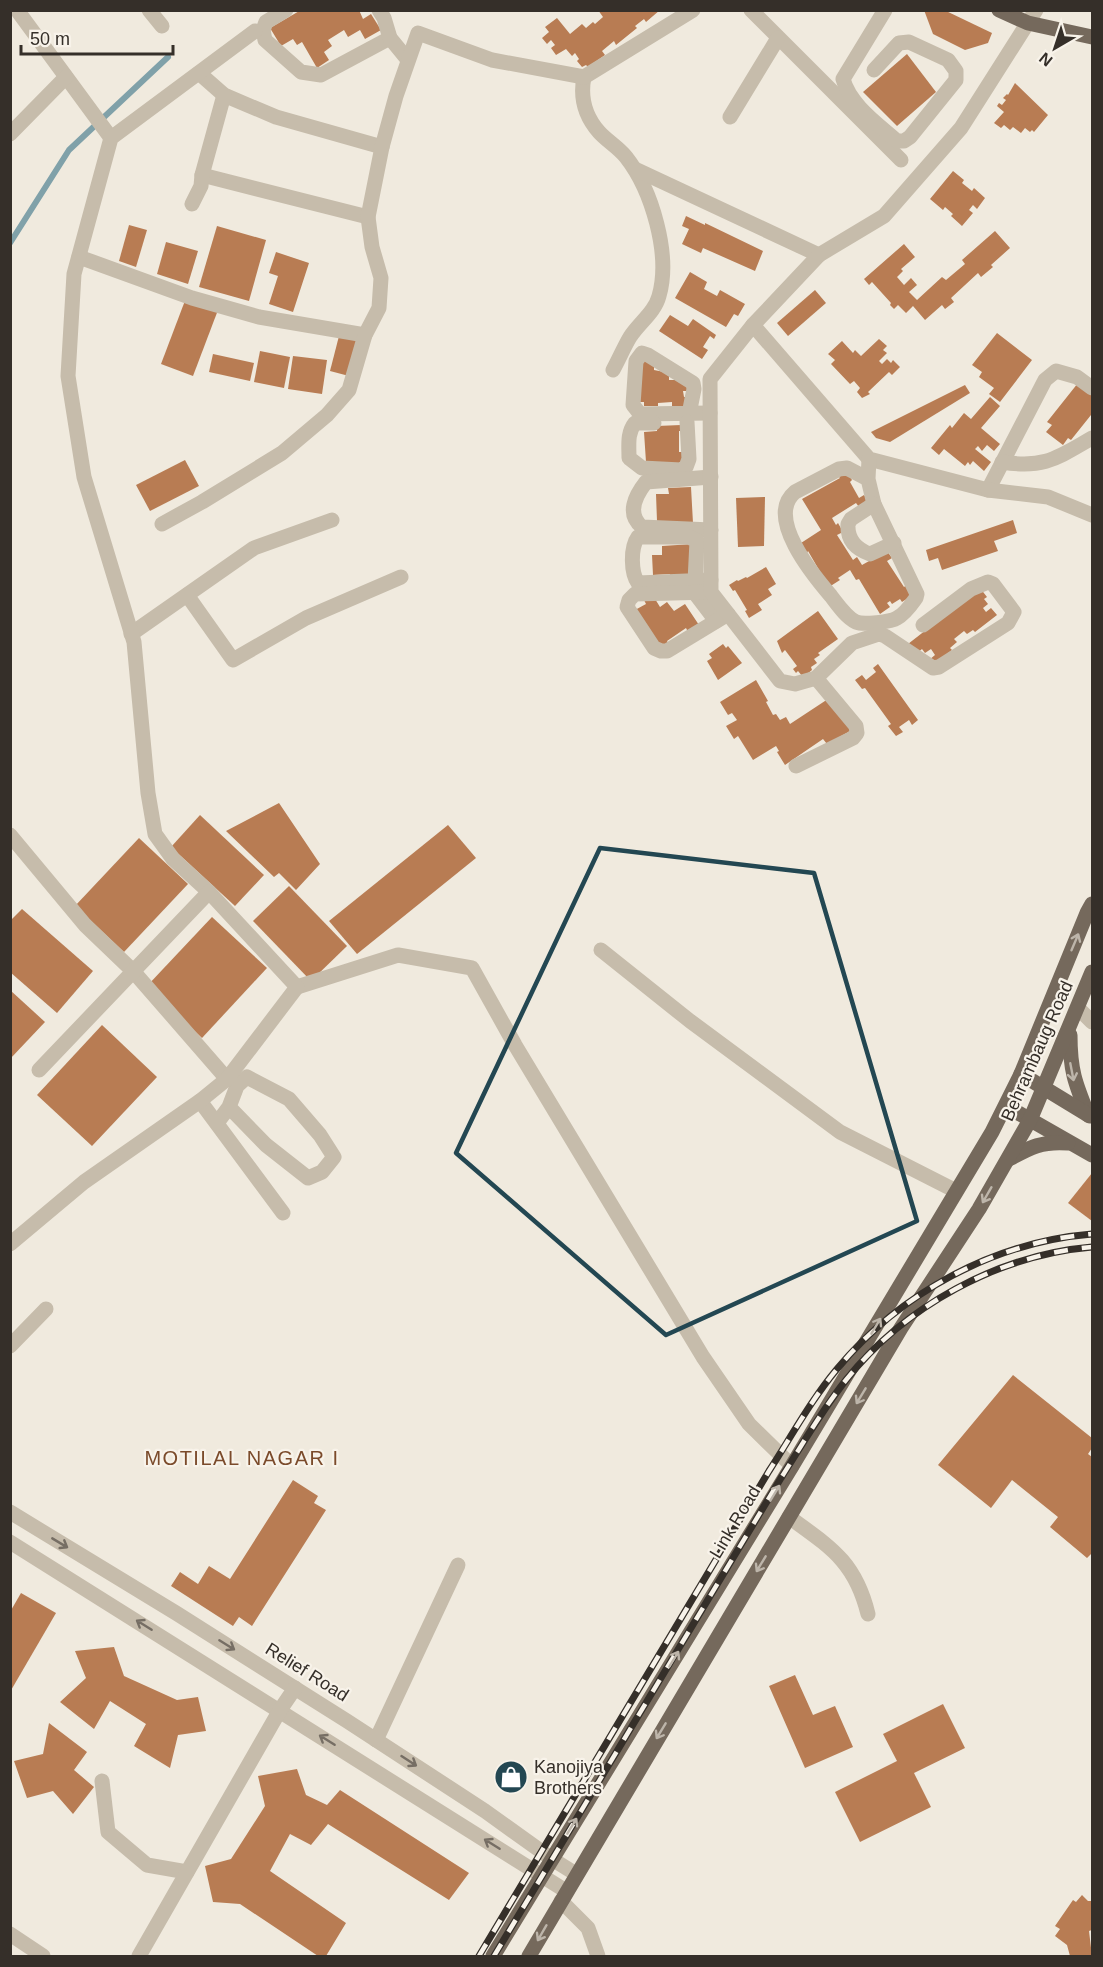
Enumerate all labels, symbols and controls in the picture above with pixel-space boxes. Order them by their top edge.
scale bar [21,18,172,56]
north arrow [1025,18,1085,78]
text: 50 m [30,29,70,49]
text: N [1036,49,1056,70]
one-way arrow [1069,934,1081,952]
street label: Behrambaug Road [997,978,1077,1124]
one-way arrow [1067,1063,1079,1082]
one-way arrow [981,1186,992,1204]
one-way arrow [870,1318,882,1335]
one-way arrow [854,1387,866,1404]
district label: MOTILAL NAGAR I [144,1447,340,1469]
street label: Link Road [706,1482,764,1562]
one-way arrow [770,1485,782,1502]
one-way arrow [52,1536,69,1549]
one-way arrow [755,1555,767,1572]
one-way arrow [136,1619,153,1631]
one-way arrow [218,1638,235,1651]
street label: Relief Road [262,1639,352,1705]
one-way arrow [668,1651,680,1668]
one-way arrow [655,1722,667,1739]
one-way arrow [319,1734,336,1746]
one-way arrow [400,1755,416,1767]
place label: Kanojiya Brothers [534,1757,604,1798]
shop icon: Kanojiya Brothers [493,1759,529,1795]
one-way arrow [566,1818,578,1835]
one-way arrow [484,1838,501,1850]
one-way arrow [536,1924,547,1942]

